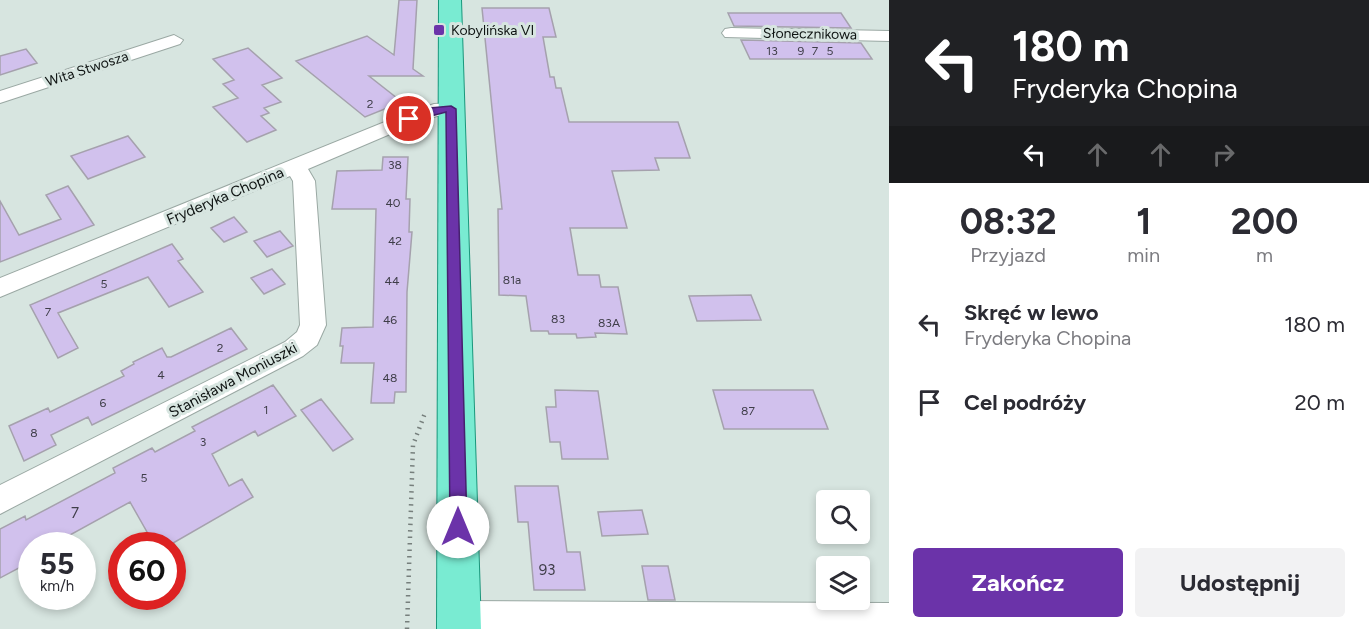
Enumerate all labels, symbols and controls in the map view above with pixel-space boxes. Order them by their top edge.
text: 180 m [1012,21,1129,72]
place label: Kobylińska VI [451,22,534,39]
marker: Kobylińska VI [432,23,446,37]
icon: left [913,24,991,102]
street label: Słonecznikowa [763,25,857,43]
house number: 13 [766,44,778,58]
house number: 9 [798,44,805,58]
house number: 7 [812,44,819,58]
house number: 5 [827,44,834,58]
street label: Wita Stwosza [44,48,130,90]
text: Fryderyka Chopina [1012,72,1238,105]
pin [383,93,434,144]
house number: 2 [367,97,373,111]
icon: arrive [392,102,425,135]
icon: left [1018,138,1051,171]
icon: ahead [1081,138,1114,171]
icon: ahead [1144,138,1177,171]
icon: right [1207,138,1240,171]
house number: 38 [388,158,402,172]
street label: Fryderyka Chopina [164,163,286,229]
house number: 40 [385,196,401,210]
text: 08:32 [960,200,1057,243]
text: 1 [1136,200,1151,243]
text: 200 [1231,200,1298,243]
house number: 42 [388,234,402,248]
text: Przyjazd [970,243,1046,267]
text: min [1127,243,1160,267]
text: m [1256,243,1273,267]
house number: 81a [503,273,521,287]
house number: 44 [385,274,400,288]
house number: 5 [101,277,108,291]
text: Skręć w lewo [964,299,1099,326]
house number: 7 [45,305,52,319]
icon: left [913,308,946,341]
text: 180 m [1284,311,1345,338]
house number: 83 [551,312,565,326]
house number: 46 [383,313,397,327]
house number: 83A [598,316,620,330]
text: Fryderyka Chopina [964,326,1131,350]
street label: Stanisława Moniuszki [166,339,300,421]
house number: 2 [217,341,223,355]
house number: 4 [157,368,165,382]
house number: 48 [383,371,397,385]
icon: arrive [913,386,946,419]
text: Cel podróży [964,389,1086,416]
text: 20 m [1294,389,1345,416]
house number: 6 [100,396,107,410]
house number: 1 [264,403,268,417]
house number: 87 [741,404,755,418]
house number: 8 [30,426,38,440]
house number: 3 [200,435,206,449]
house number: 5 [141,471,148,485]
map controls [816,490,870,610]
button: search [816,490,870,544]
position arrow [426,495,490,559]
house number: 7 [71,504,79,522]
speed limit sign: 60 [108,532,186,610]
text: 55 [40,545,74,582]
button: Zakończ [913,548,1123,617]
button: Udostępnij [1135,548,1345,617]
button: layers [816,556,870,610]
house number: 93 [539,561,555,579]
text: km/h [40,577,74,595]

